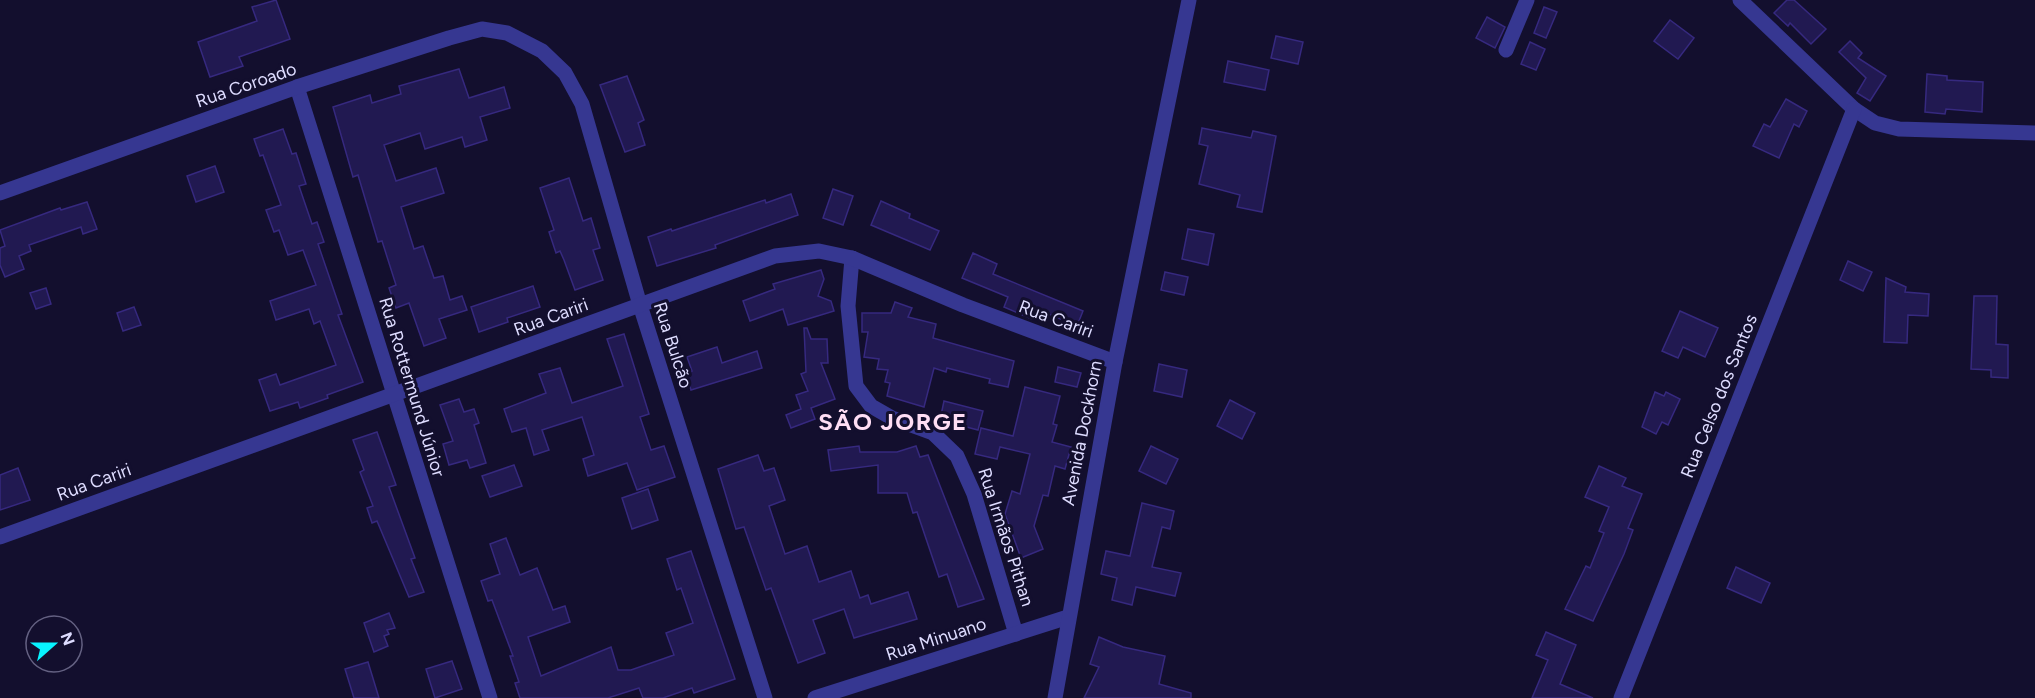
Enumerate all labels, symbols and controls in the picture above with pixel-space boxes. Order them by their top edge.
street label: Rua Coroado [193,57,299,113]
street label: Rua Cariri [511,293,591,341]
street label: Rua Rottermund Júnior [374,295,450,479]
street label: Rua Cariri [1016,295,1096,343]
street label: Rua Bulcão [649,299,697,391]
street label: Rua Celso dos Santos [1676,311,1762,481]
street label: Avenida Dockhorn [1057,359,1107,507]
district label: SÃO JORGE [818,407,968,436]
street label: Rua Cariri [54,458,134,506]
street label: Rua Irmãos Pithan [973,465,1039,609]
street label: Rua Minuano [883,612,989,666]
north arrow [24,614,84,674]
text: N [56,630,79,648]

